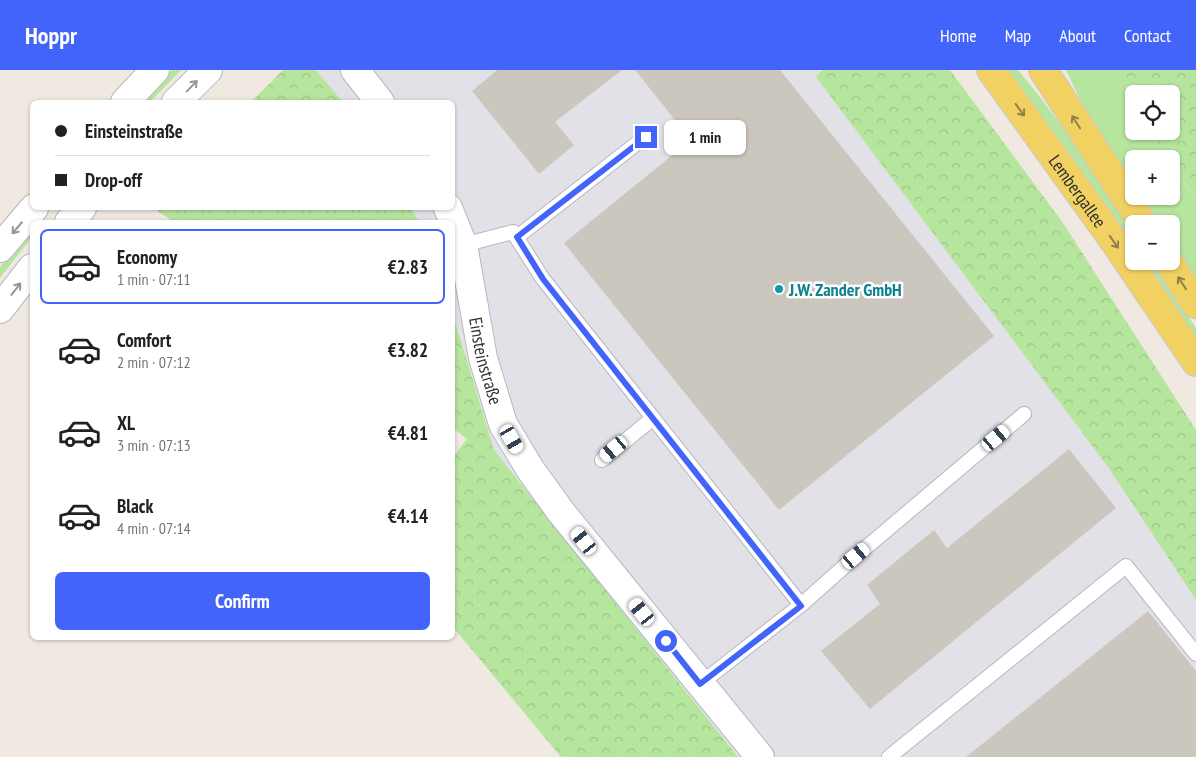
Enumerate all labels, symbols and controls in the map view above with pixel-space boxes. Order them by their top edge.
text: Hoppr [25,20,77,51]
text: Home [940,24,977,47]
text: Map [1005,24,1031,47]
text: About [1059,24,1096,47]
text: Contact [1124,24,1171,47]
one-way arrow [186,80,198,93]
map controls [1125,85,1180,270]
button: locate [1125,85,1180,140]
one-way arrow [1015,103,1025,117]
one-way arrow [1071,115,1081,129]
text: Einsteinstraße [85,119,183,143]
callout: 1 min [664,120,746,154]
route end [635,126,657,148]
text: 1 min [689,127,721,147]
street label: Lembergallee [1044,150,1112,232]
button: + [1125,150,1180,205]
text: Drop-off [85,168,142,192]
button: − [1125,215,1180,270]
one-way arrow [12,221,23,234]
one-way arrow [1109,235,1119,249]
icon: car [57,244,102,289]
text: Economy [117,245,177,269]
text: €2.83 [388,255,428,279]
text: 1 min · 07:11 [117,269,191,289]
one-way arrow [1177,276,1187,290]
place label: J.W. Zander GmbH [788,278,902,301]
one-way arrow [11,283,22,296]
marker: J.W. Zander GmbH [773,283,785,295]
street label: Einsteinstraße [464,315,508,407]
icon: car [57,327,102,372]
text: Comfort [117,328,171,352]
text: €3.82 [388,338,428,362]
text: 2 min · 07:12 [117,352,191,372]
icon: car [57,410,102,455]
text: XL [117,411,135,435]
text: €4.81 [388,421,428,445]
car [498,422,525,456]
car [979,423,1012,453]
car [597,434,630,464]
text: 3 min · 07:13 [117,435,191,455]
icon: car [57,493,102,538]
text: Black [117,494,153,518]
text: €4.14 [388,504,428,528]
text: 4 min · 07:14 [117,518,191,538]
car [568,525,599,557]
car [839,541,872,571]
button: Confirm [55,572,430,630]
car [626,596,657,628]
route start [655,630,677,652]

